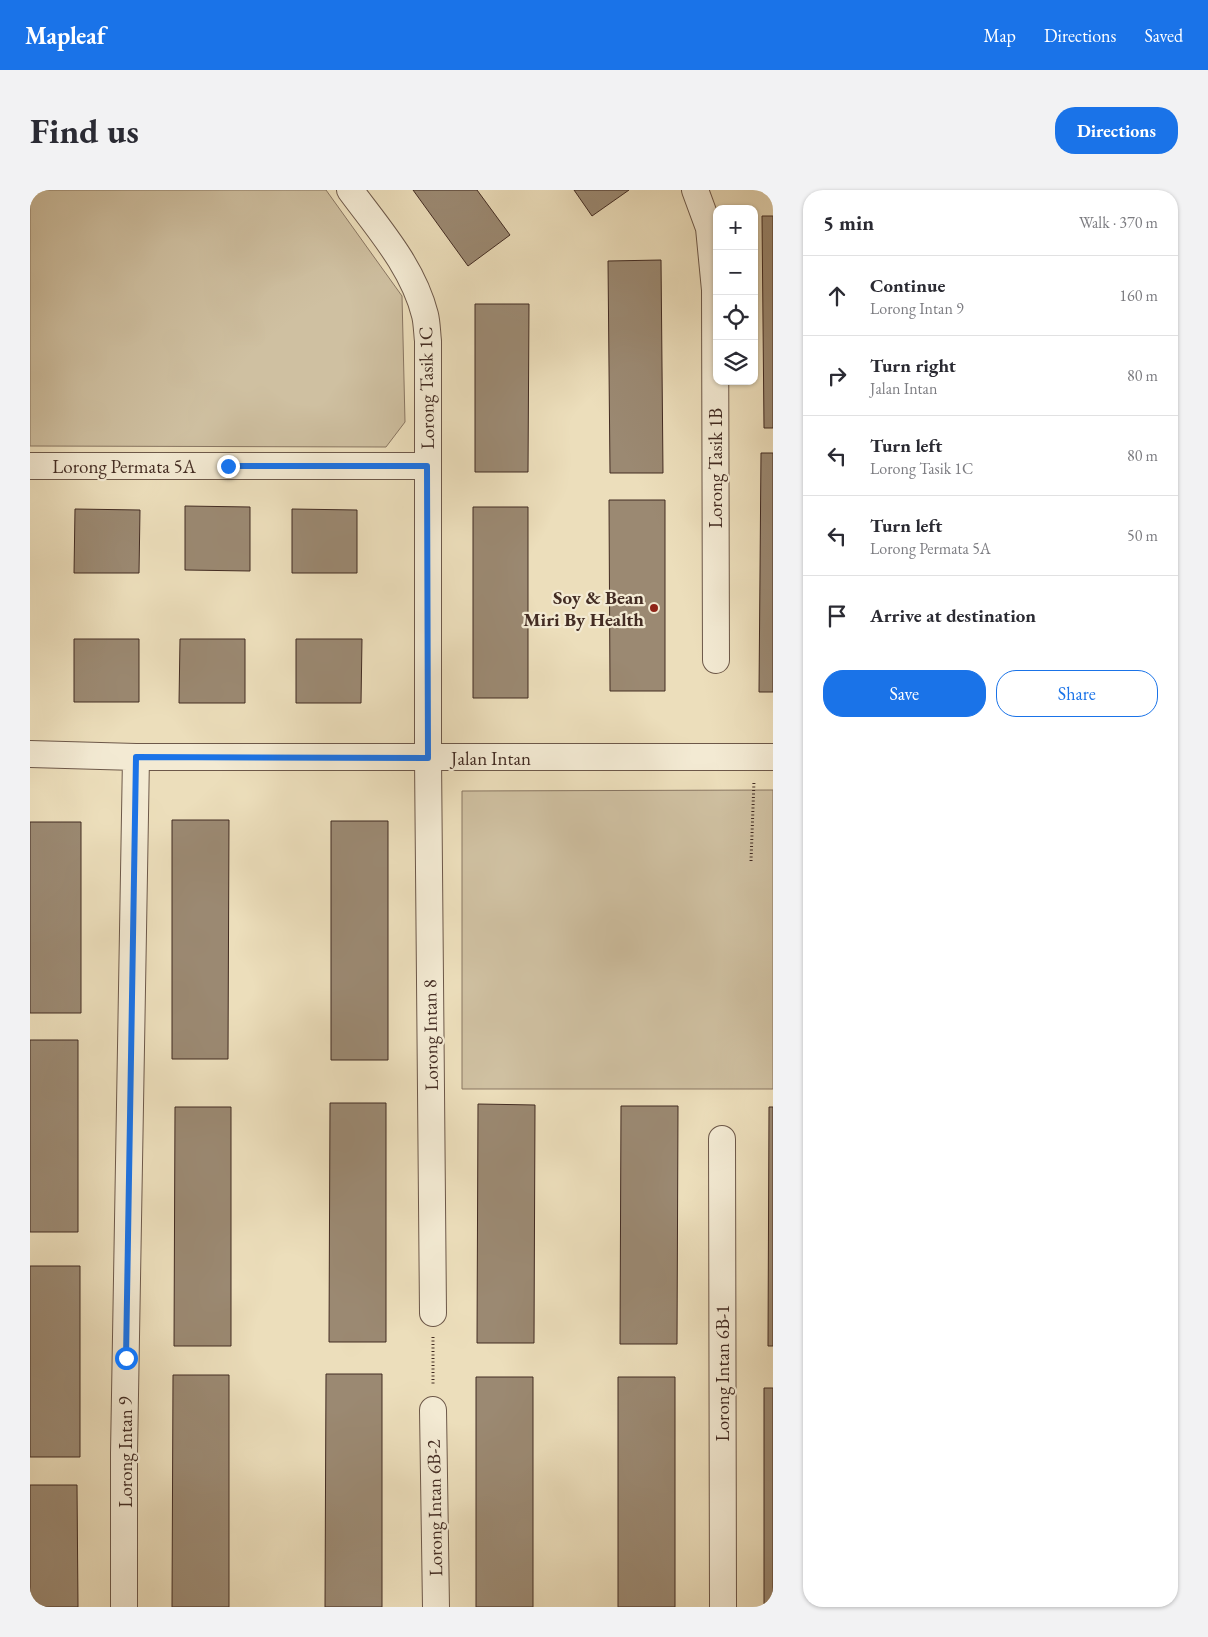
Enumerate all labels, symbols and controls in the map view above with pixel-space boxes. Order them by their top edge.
text: Mapleaf [25,20,106,51]
text: Map [984,24,1016,47]
text: Directions [1044,24,1116,47]
text: Saved [1144,24,1183,47]
button: Directions [1055,107,1178,154]
text: Find us [30,108,139,153]
map controls [713,205,758,385]
button: + [713,205,758,250]
text: 5 min [823,209,874,236]
text: Walk · 370 m [1079,212,1158,233]
button: − [713,250,758,295]
text: Continue [870,273,945,298]
icon: ahead [823,282,851,310]
text: 160 m [1119,285,1158,306]
button: locate [713,295,758,340]
text: Lorong Intan 9 [870,298,964,319]
street label: Lorong Tasik 1C [413,326,440,450]
button: layers [713,340,758,385]
text: Turn right [870,353,956,378]
icon: right [823,362,851,390]
text: 80 m [1127,365,1158,386]
text: Jalan Intan [870,378,937,399]
street label: Lorong Tasik 1B [703,408,728,528]
text: Turn left [870,433,942,458]
icon: left [823,442,851,470]
text: 80 m [1127,445,1158,466]
street label: Lorong Permata 5A [52,454,197,479]
route end [217,455,240,478]
text: Lorong Tasik 1C [870,458,973,479]
text: Turn left [870,513,942,538]
icon: left [823,522,851,550]
text: 50 m [1127,525,1158,546]
text: Lorong Permata 5A [870,538,991,559]
place label: Soy & Bean Miri By Health [523,585,644,632]
marker: Soy & Bean Miri By Health [648,602,660,614]
icon: arrive [823,602,851,630]
text: Arrive at destination [870,603,1036,628]
button: Save [823,670,986,717]
button: Share [996,670,1158,717]
street label: Jalan Intan [449,746,531,771]
street label: Lorong Intan 8 [417,979,444,1091]
street label: Lorong Intan 6B-1 [710,1305,735,1441]
route start [115,1347,138,1370]
street label: Lorong Intan 9 [113,1396,138,1508]
street label: Lorong Intan 6B-2 [421,1439,448,1577]

